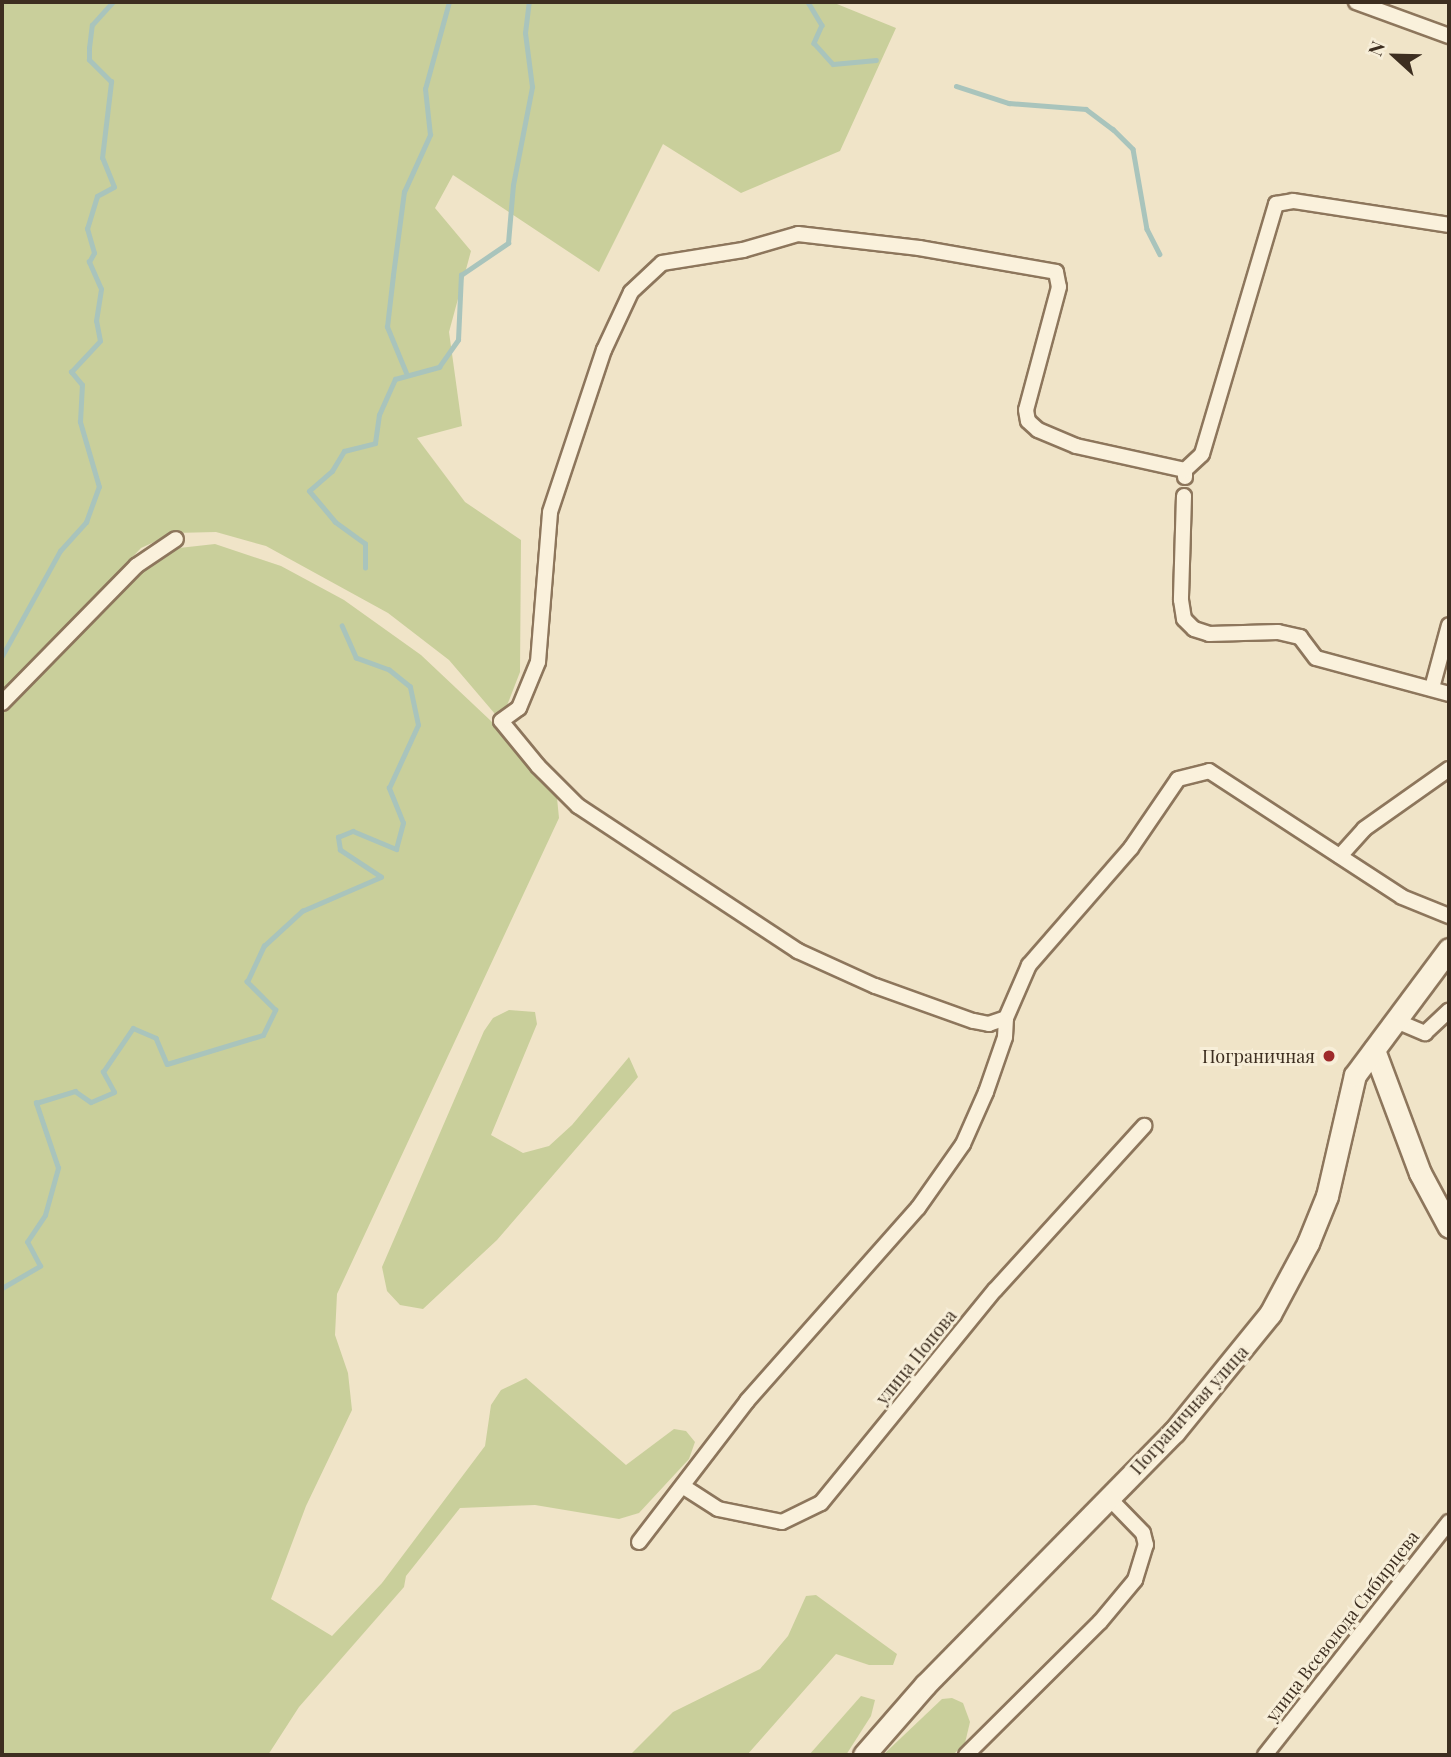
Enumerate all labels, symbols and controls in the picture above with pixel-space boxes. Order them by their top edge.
north arrow [1360,21,1430,91]
text: N [1361,37,1390,59]
place label: Пограничная [1202,1045,1315,1067]
marker: Пограничная [1321,1048,1337,1064]
street label: улица Попова [871,1305,961,1409]
street label: Пограничная улица [1125,1341,1253,1479]
street label: улица Всеволода Сибирцева [1261,1526,1423,1726]

